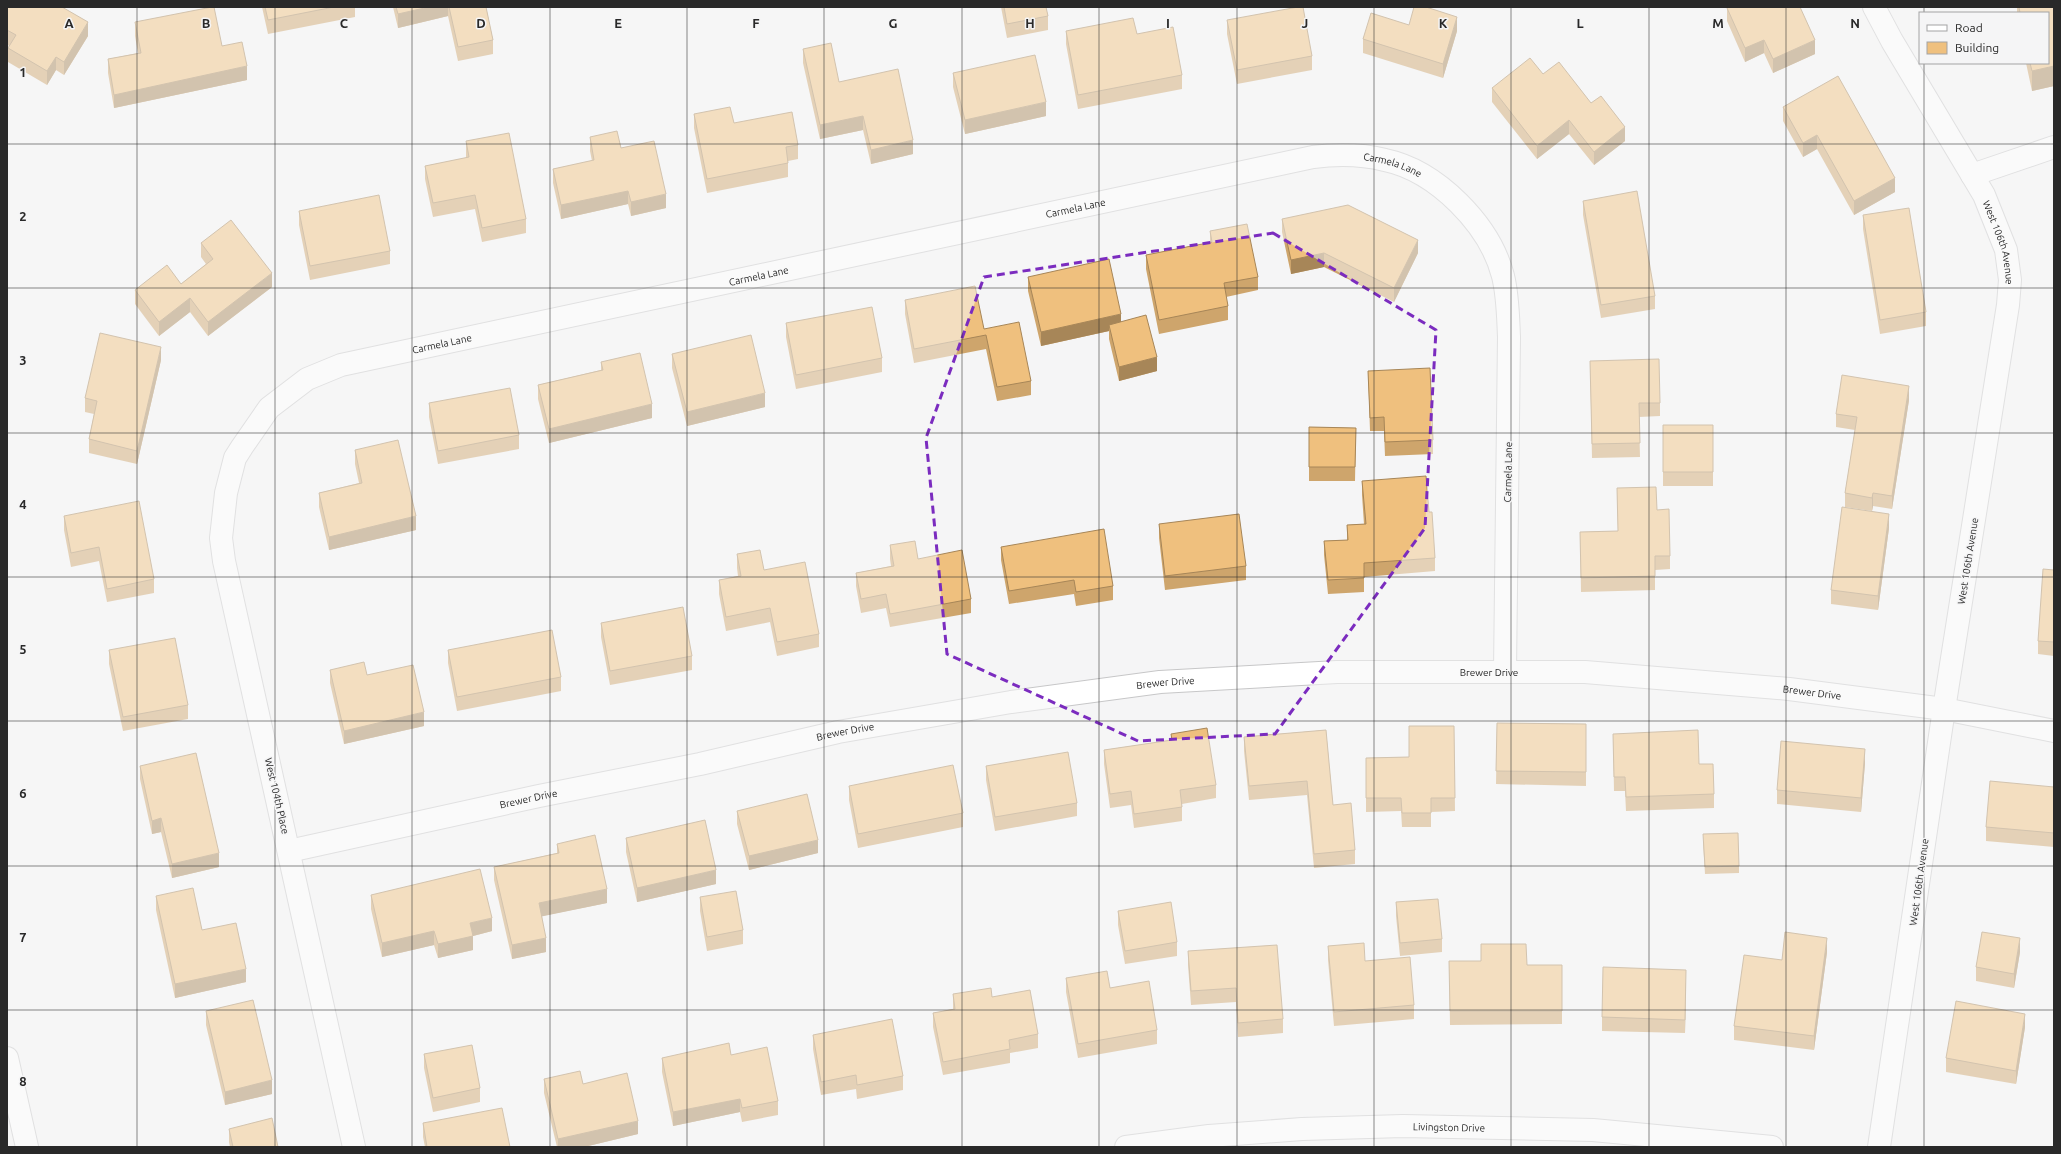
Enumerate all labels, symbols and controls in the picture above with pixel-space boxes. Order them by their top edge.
legend [1919,12,2049,64]
text: A [64,16,74,30]
text: B [202,16,211,30]
text: C [340,16,349,30]
text: D [476,16,486,30]
text: E [614,16,622,30]
text: F [752,16,760,30]
text: G [889,16,898,30]
text: H [1025,16,1035,30]
text: I [1166,16,1170,30]
text: J [1302,16,1308,30]
text: K [1439,16,1448,30]
text: L [1576,16,1584,30]
text: M [1712,16,1724,30]
text: N [1850,16,1860,30]
text: Road [1955,21,1983,34]
text: Building [1955,41,1999,54]
text: 1 [19,65,27,79]
street label: Carmela Lane [1363,151,1424,179]
street label: Carmela Lane [1045,196,1106,220]
street label: West 106th Avenue [1981,199,2016,285]
text: 2 [19,209,27,223]
street label: Carmela Lane [728,264,790,287]
street label: Carmela Lane [411,332,473,355]
text: 3 [19,353,27,367]
street label: Carmela Lane [1502,442,1514,502]
text: 4 [19,497,27,511]
street label: West 106th Avenue [1956,517,1980,605]
text: 5 [19,642,27,656]
street label: Brewer Drive [1460,667,1518,678]
street label: Brewer Drive [1135,675,1195,691]
street label: Brewer Drive [1783,683,1842,701]
street label: Brewer Drive [815,720,875,742]
street label: West 104th Place [263,757,291,835]
text: 6 [19,786,27,800]
street label: Brewer Drive [498,787,558,810]
street label: West 106th Avenue [1907,838,1931,926]
text: 7 [19,930,27,944]
text: 8 [19,1074,27,1088]
street label: Livingston Drive [1413,1121,1485,1133]

